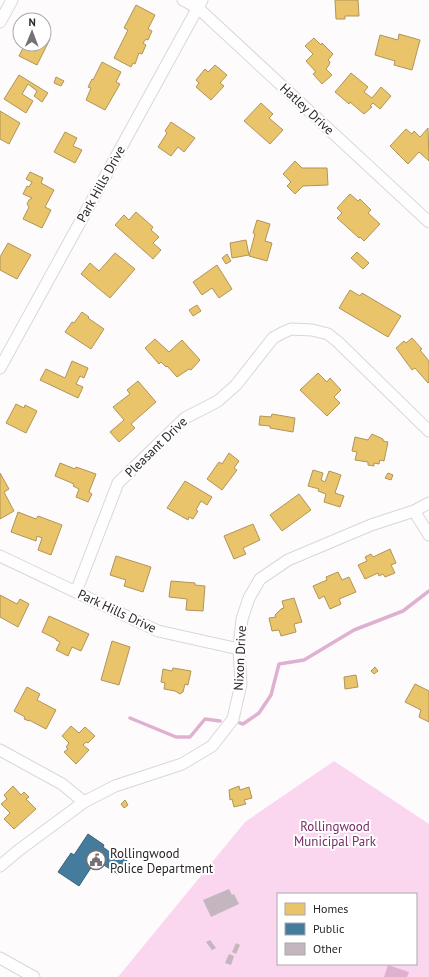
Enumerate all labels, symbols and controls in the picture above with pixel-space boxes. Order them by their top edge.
north arrow [12,12,52,52]
text: N [28,15,36,29]
street label: Hatley Drive [276,80,338,138]
street label: Park Hills Drive [73,143,129,225]
street label: Pleasant Drive [121,413,191,481]
street label: Park Hills Drive [75,585,159,637]
street label: Nixon Drive [230,625,250,691]
park label: Rollingwood Municipal Park [294,818,377,850]
place label: Rollingwood Police Department [110,845,214,877]
public building icon: Rollingwood Police Department [85,849,107,871]
legend [277,893,417,965]
text: Homes [313,901,348,916]
text: Public [313,921,345,936]
text: Other [313,941,342,956]

